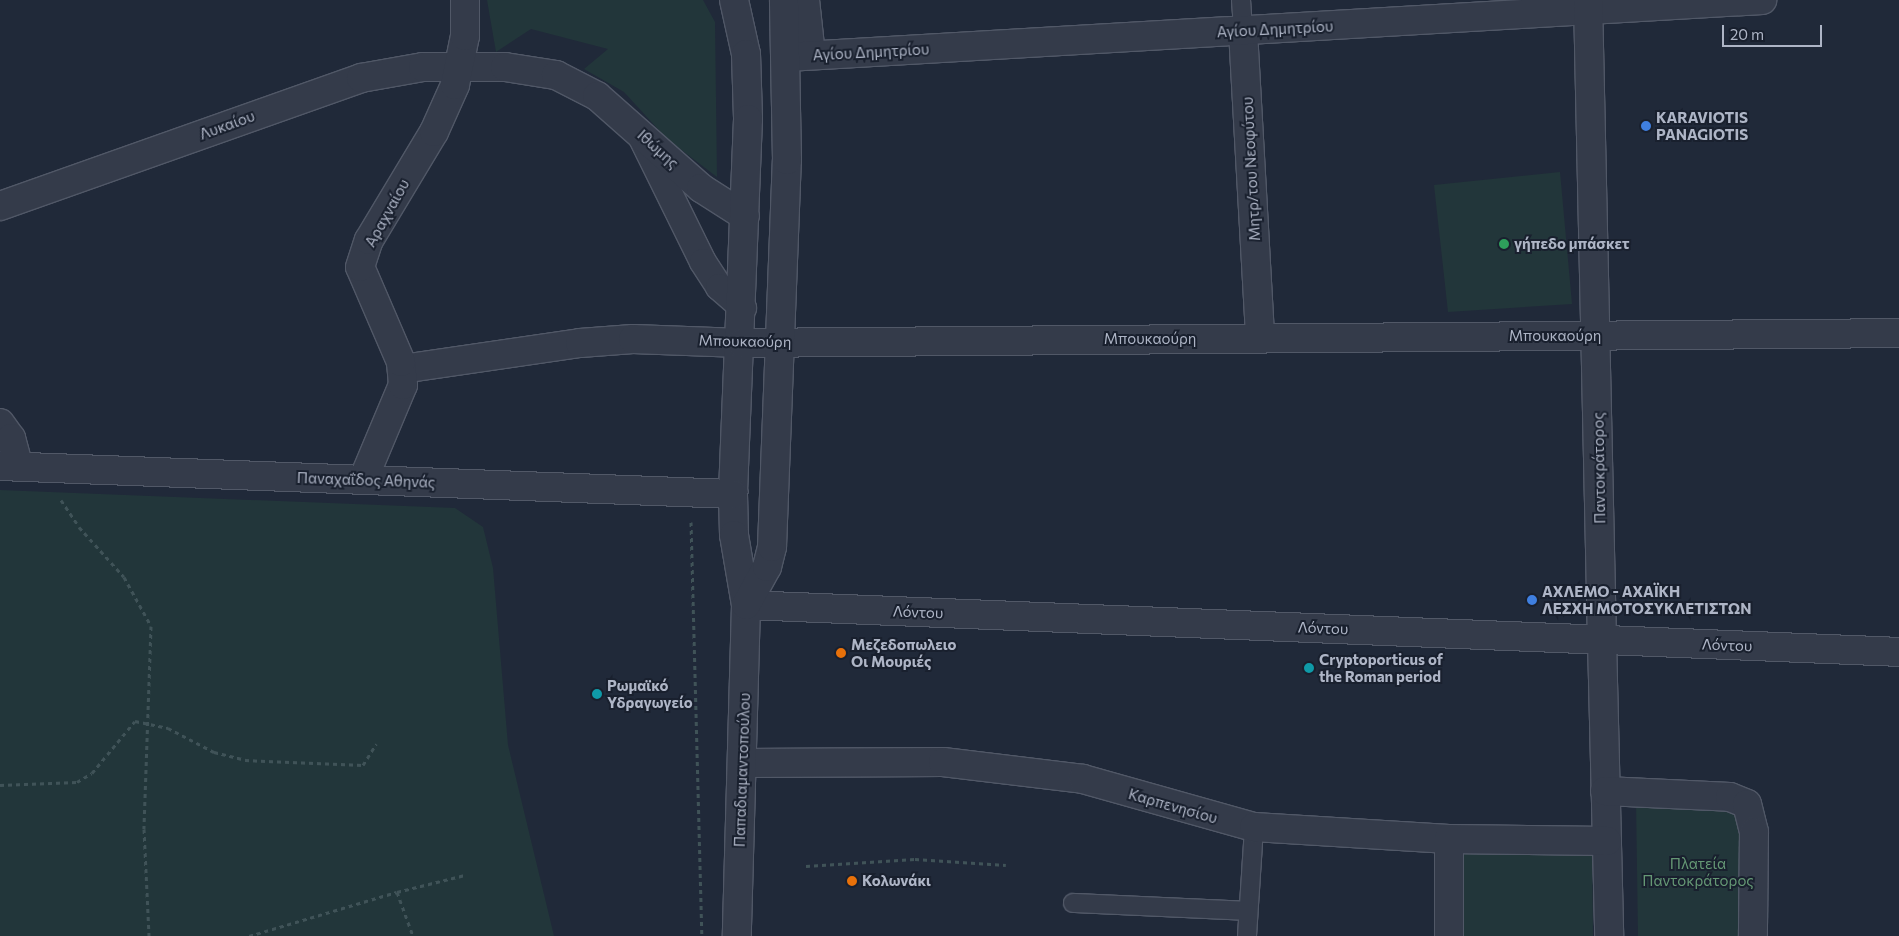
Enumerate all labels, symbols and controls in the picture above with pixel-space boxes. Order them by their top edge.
scale bar [1724,15,1824,47]
street label: Αγίου Δημητρίου [1216,17,1334,41]
text: 20 m [1730,25,1764,43]
street label: Αγίου Δημητρίου [812,40,930,64]
street label: Μητρ/του Νεοφύτου [1238,96,1264,242]
street label: Λυκαίου [197,107,257,143]
place label: KARAVIOTIS PANAGIOTIS [1656,108,1748,143]
marker: KARAVIOTIS PANAGIOTIS [1640,120,1652,132]
street label: Ιθώμης [634,126,682,172]
street label: Αραχναίου [361,176,413,250]
place label: γήπεδο μπάσκετ [1514,235,1630,253]
marker: γήπεδο μπάσκετ [1498,238,1510,250]
street label: Μπουκαούρη [1509,327,1601,345]
street label: Μπουκαούρη [1104,330,1196,348]
street label: Μπουκαούρη [699,331,791,351]
street label: Παντοκράτορος [1589,412,1609,524]
street label: Παναχαΐδος Αθηνάς [296,469,436,491]
place label: ΑΧΛΕΜΟ - ΑΧΑΪΚΗ ΛΕΣΧΗ ΜΟΤΟΣΥΚΛΕΤΙΣΤΩΝ [1542,582,1752,617]
marker: ΑΧΛΕΜΟ - ΑΧΑΪΚΗ ΛΕΣΧΗ ΜΟΤΟΣΥΚΛΕΤΙΣΤΩΝ [1526,594,1538,606]
street label: Λόντου [892,602,944,622]
street label: Λόντου [1297,618,1349,638]
place label: Μεζεδοπωλειο Οι Μουριές [851,635,957,670]
street label: Λόντου [1701,635,1753,655]
marker: Μεζεδοπωλειο Οι Μουριές [835,647,847,659]
place label: Cryptoporticus of the Roman period [1319,650,1443,685]
marker: Cryptoporticus of the Roman period [1303,662,1315,674]
place label: Ρωμαϊκό Υδραγωγείο [607,676,693,711]
marker: Ρωμαϊκό Υδραγωγείο [591,688,603,700]
street label: Παπαδιαμαντοπούλου [730,693,754,847]
street label: Καρπενησίου [1126,785,1220,827]
park label: Πλατεία Παντοκράτορος [1642,854,1754,889]
place label: Κολωνάκι [862,872,931,890]
marker: Κολωνάκι [846,875,858,887]

